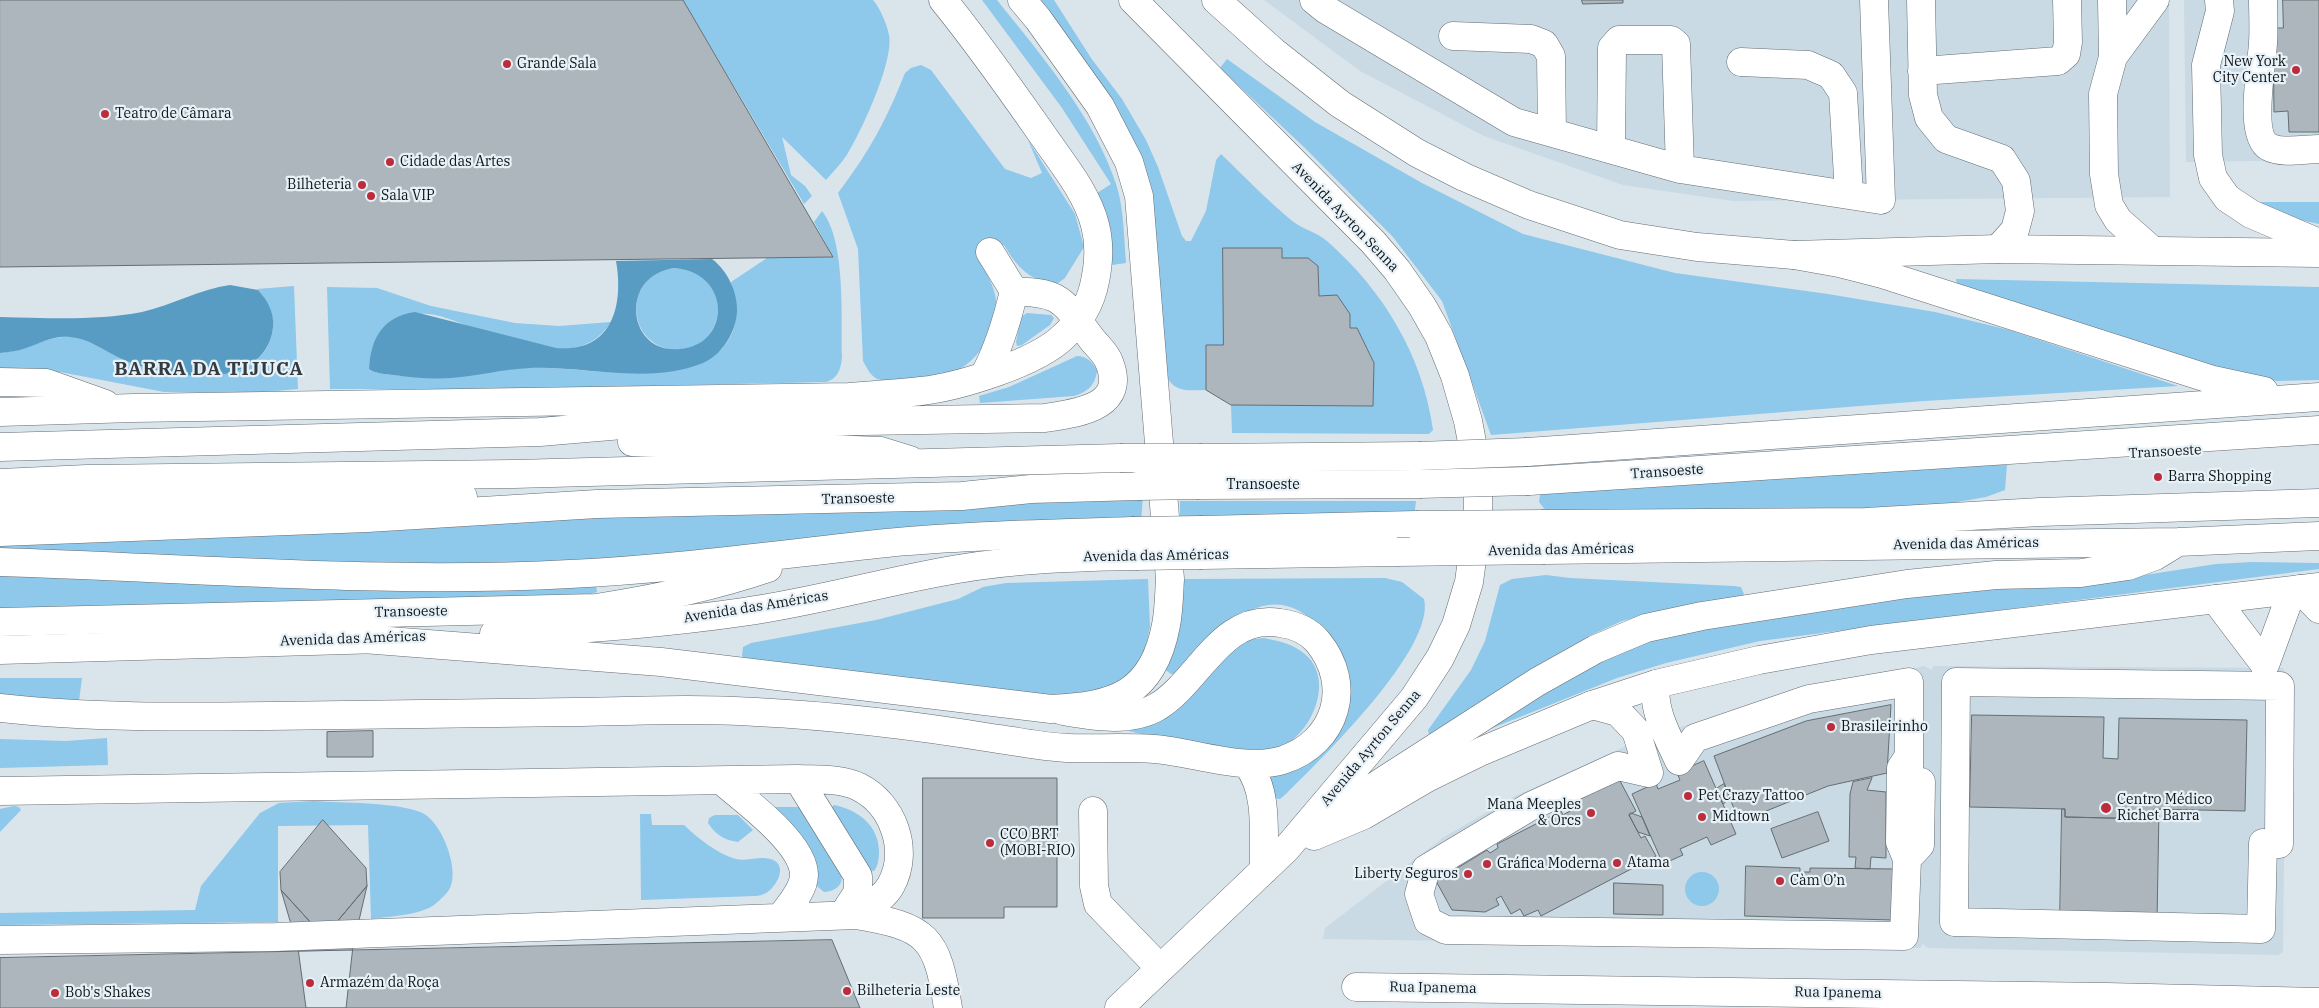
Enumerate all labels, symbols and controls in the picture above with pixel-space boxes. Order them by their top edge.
place label: New York City Center [2213,54,2286,86]
place label: Grande Sala [517,56,597,72]
marker: Grande Sala [501,58,513,70]
marker: New York City Center [2290,64,2302,76]
place label: Teatro de Câmara [115,106,232,122]
marker: Teatro de Câmara [99,108,111,120]
place label: Cidade das Artes [400,154,510,170]
marker: Cidade das Artes [384,156,396,168]
street label: Avenida Ayrton Senna [1288,159,1402,275]
place label: Bilheteria [287,177,352,193]
marker: Bilheteria [356,179,368,191]
place label: Sala VIP [381,188,435,204]
marker: Sala VIP [365,190,377,202]
district label: BARRA DA TIJUCA [112,359,306,381]
street label: Transoeste [2128,442,2202,462]
street label: Transoeste [1630,461,1704,483]
place label: Barra Shopping [2168,469,2271,485]
marker: Barra Shopping [2152,471,2164,483]
street label: Transoeste [1226,477,1300,493]
street label: Transoeste [821,490,895,508]
street label: Avenida das Américas [1893,534,2039,554]
street label: Avenida das Américas [1488,540,1634,560]
street label: Avenida das Américas [1083,546,1229,566]
street label: Avenida das Américas [683,587,829,627]
street label: Transoeste [374,603,448,621]
street label: Avenida das Américas [280,628,426,650]
street label: Avenida Ayrton Senna [1318,687,1424,809]
place label: Brasileirinho [1841,719,1928,735]
marker: Brasileirinho [1825,721,1837,733]
place label: Pet Crazy Tattoo [1698,788,1804,804]
marker: Pet Crazy Tattoo [1682,790,1694,802]
place label: Centro Médico Richet Barra [2117,792,2212,824]
place label: Mana Meeples & Orcs [1487,797,1581,830]
marker: Centro Médico Richet Barra [2099,801,2113,815]
marker: Mana Meeples & Orcs [1585,807,1597,819]
place label: Midtown [1712,809,1770,825]
marker: Midtown [1696,811,1708,823]
place label: CCO BRT (MOBI-RIO) [1000,827,1075,860]
marker: CCO BRT (MOBI-RIO) [984,837,996,849]
place label: Atama [1627,855,1670,871]
place label: Gráfica Moderna [1497,856,1607,872]
marker: Atama [1611,857,1623,869]
marker: Gráfica Moderna [1481,858,1493,870]
place label: Liberty Seguros [1354,866,1458,882]
marker: Liberty Seguros [1462,868,1474,880]
place label: Càm O’n [1790,873,1845,889]
marker: Càm O’n [1774,875,1786,887]
place label: Armazém da Roça [320,975,439,991]
marker: Armazém da Roça [304,977,316,989]
street label: Rua Ipanema [1389,979,1477,997]
place label: Bilheteria Leste [857,983,960,999]
street label: Rua Ipanema [1794,984,1882,1002]
place label: Bob's Shakes [65,985,151,1001]
marker: Bilheteria Leste [841,985,853,997]
marker: Bob's Shakes [49,987,61,999]

